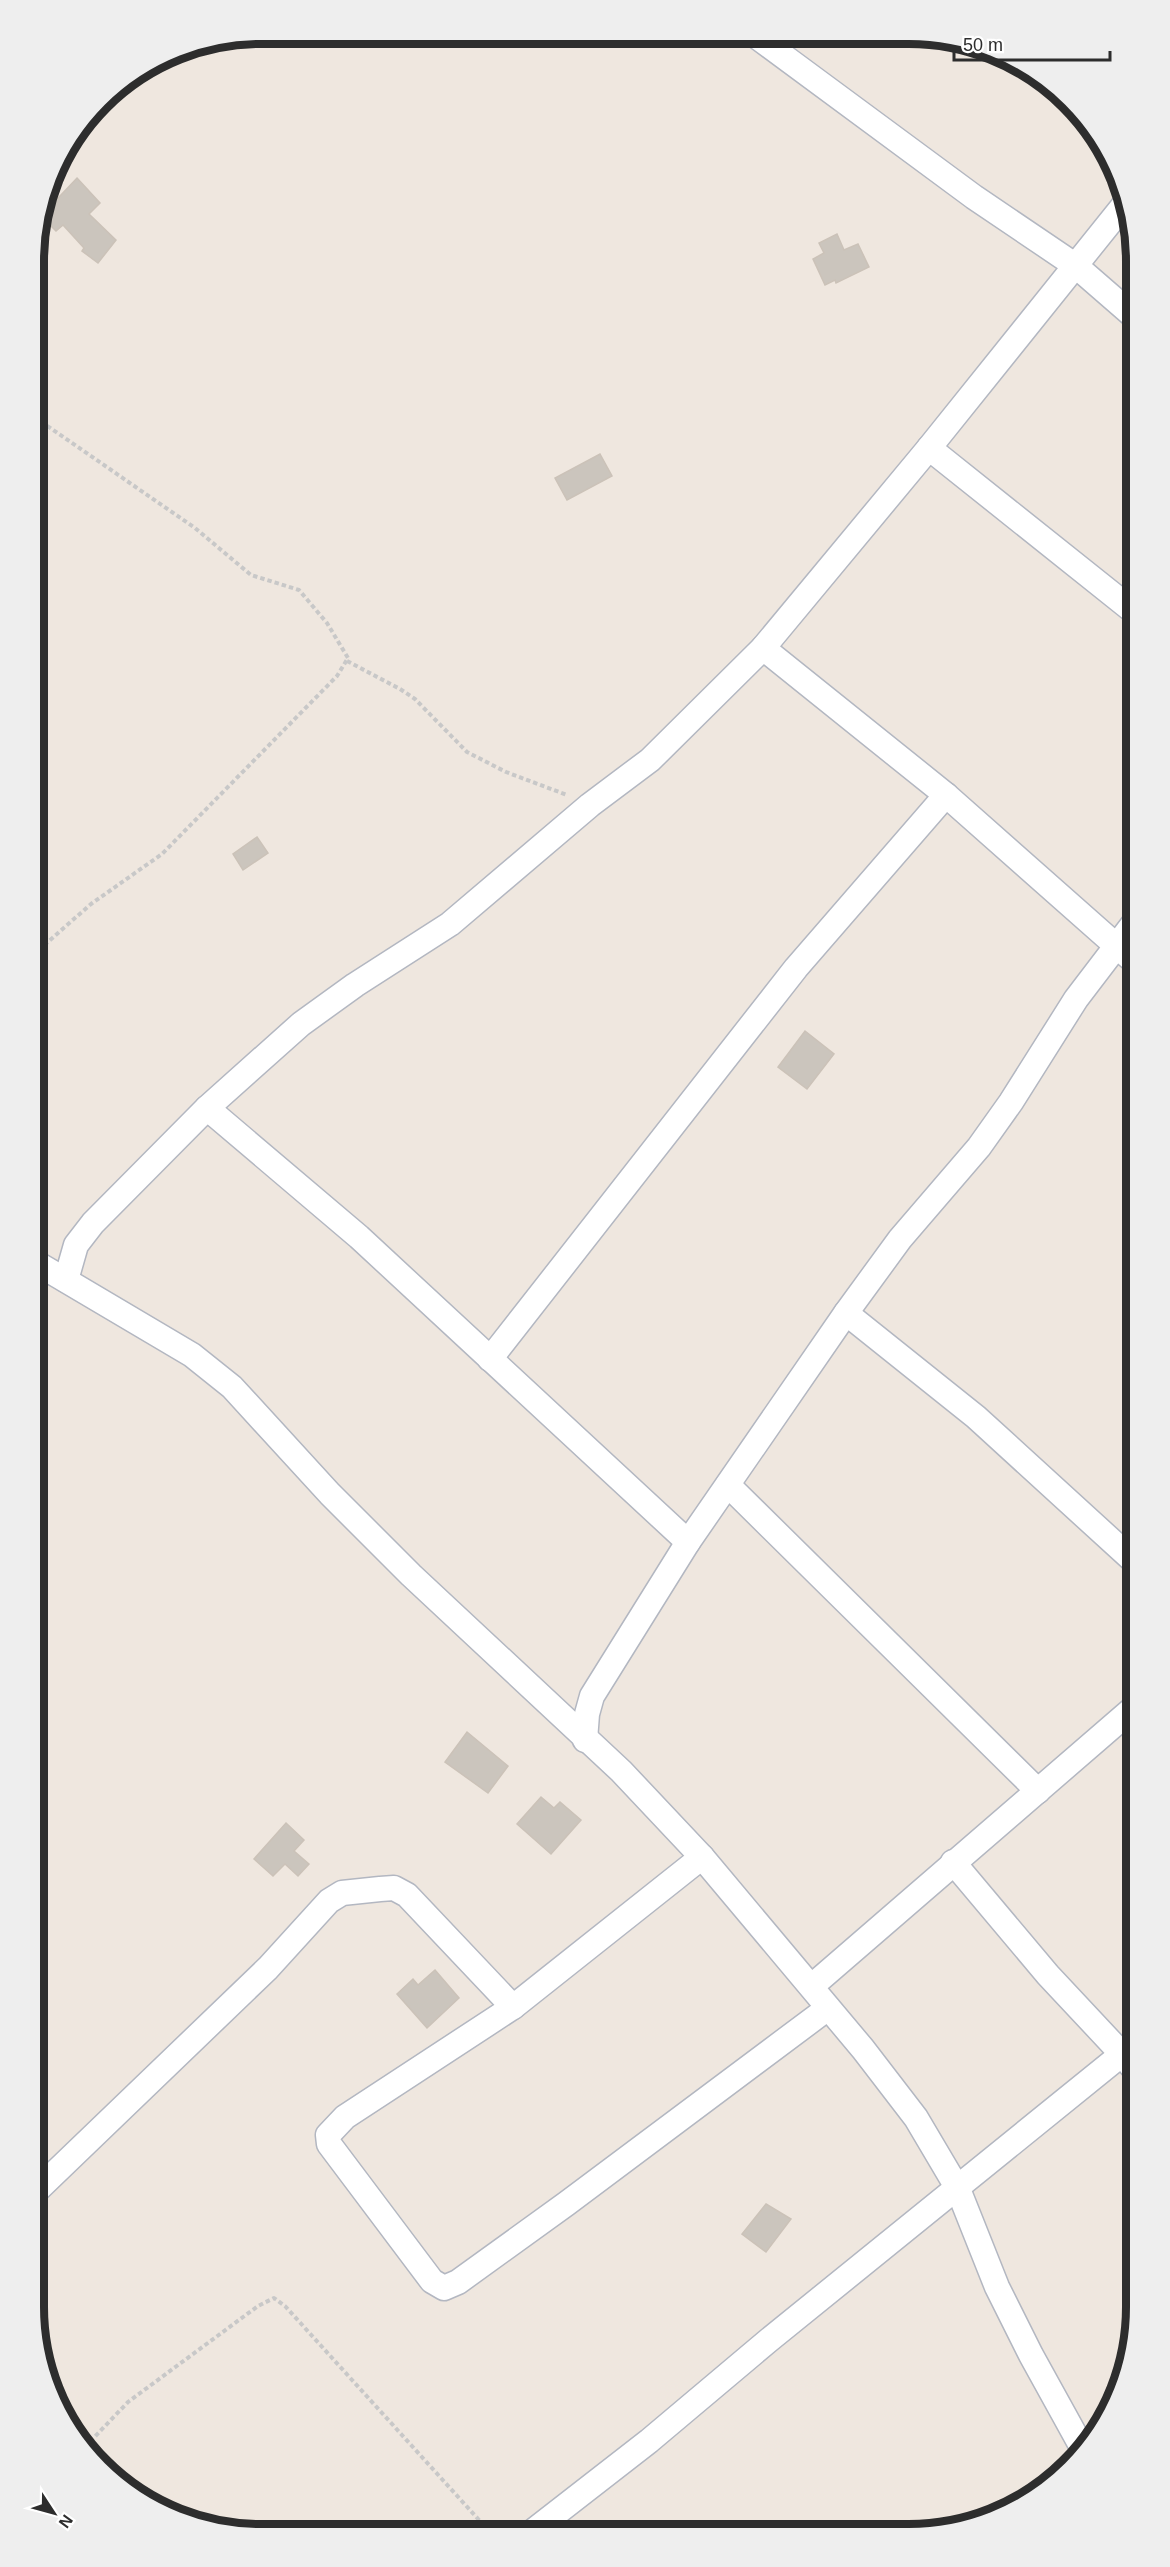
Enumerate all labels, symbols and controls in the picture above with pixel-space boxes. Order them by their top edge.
scale bar [954,24,1110,62]
text: 50 m [963,35,1003,55]
north arrow [24,2483,84,2543]
text: N [55,2512,76,2531]

